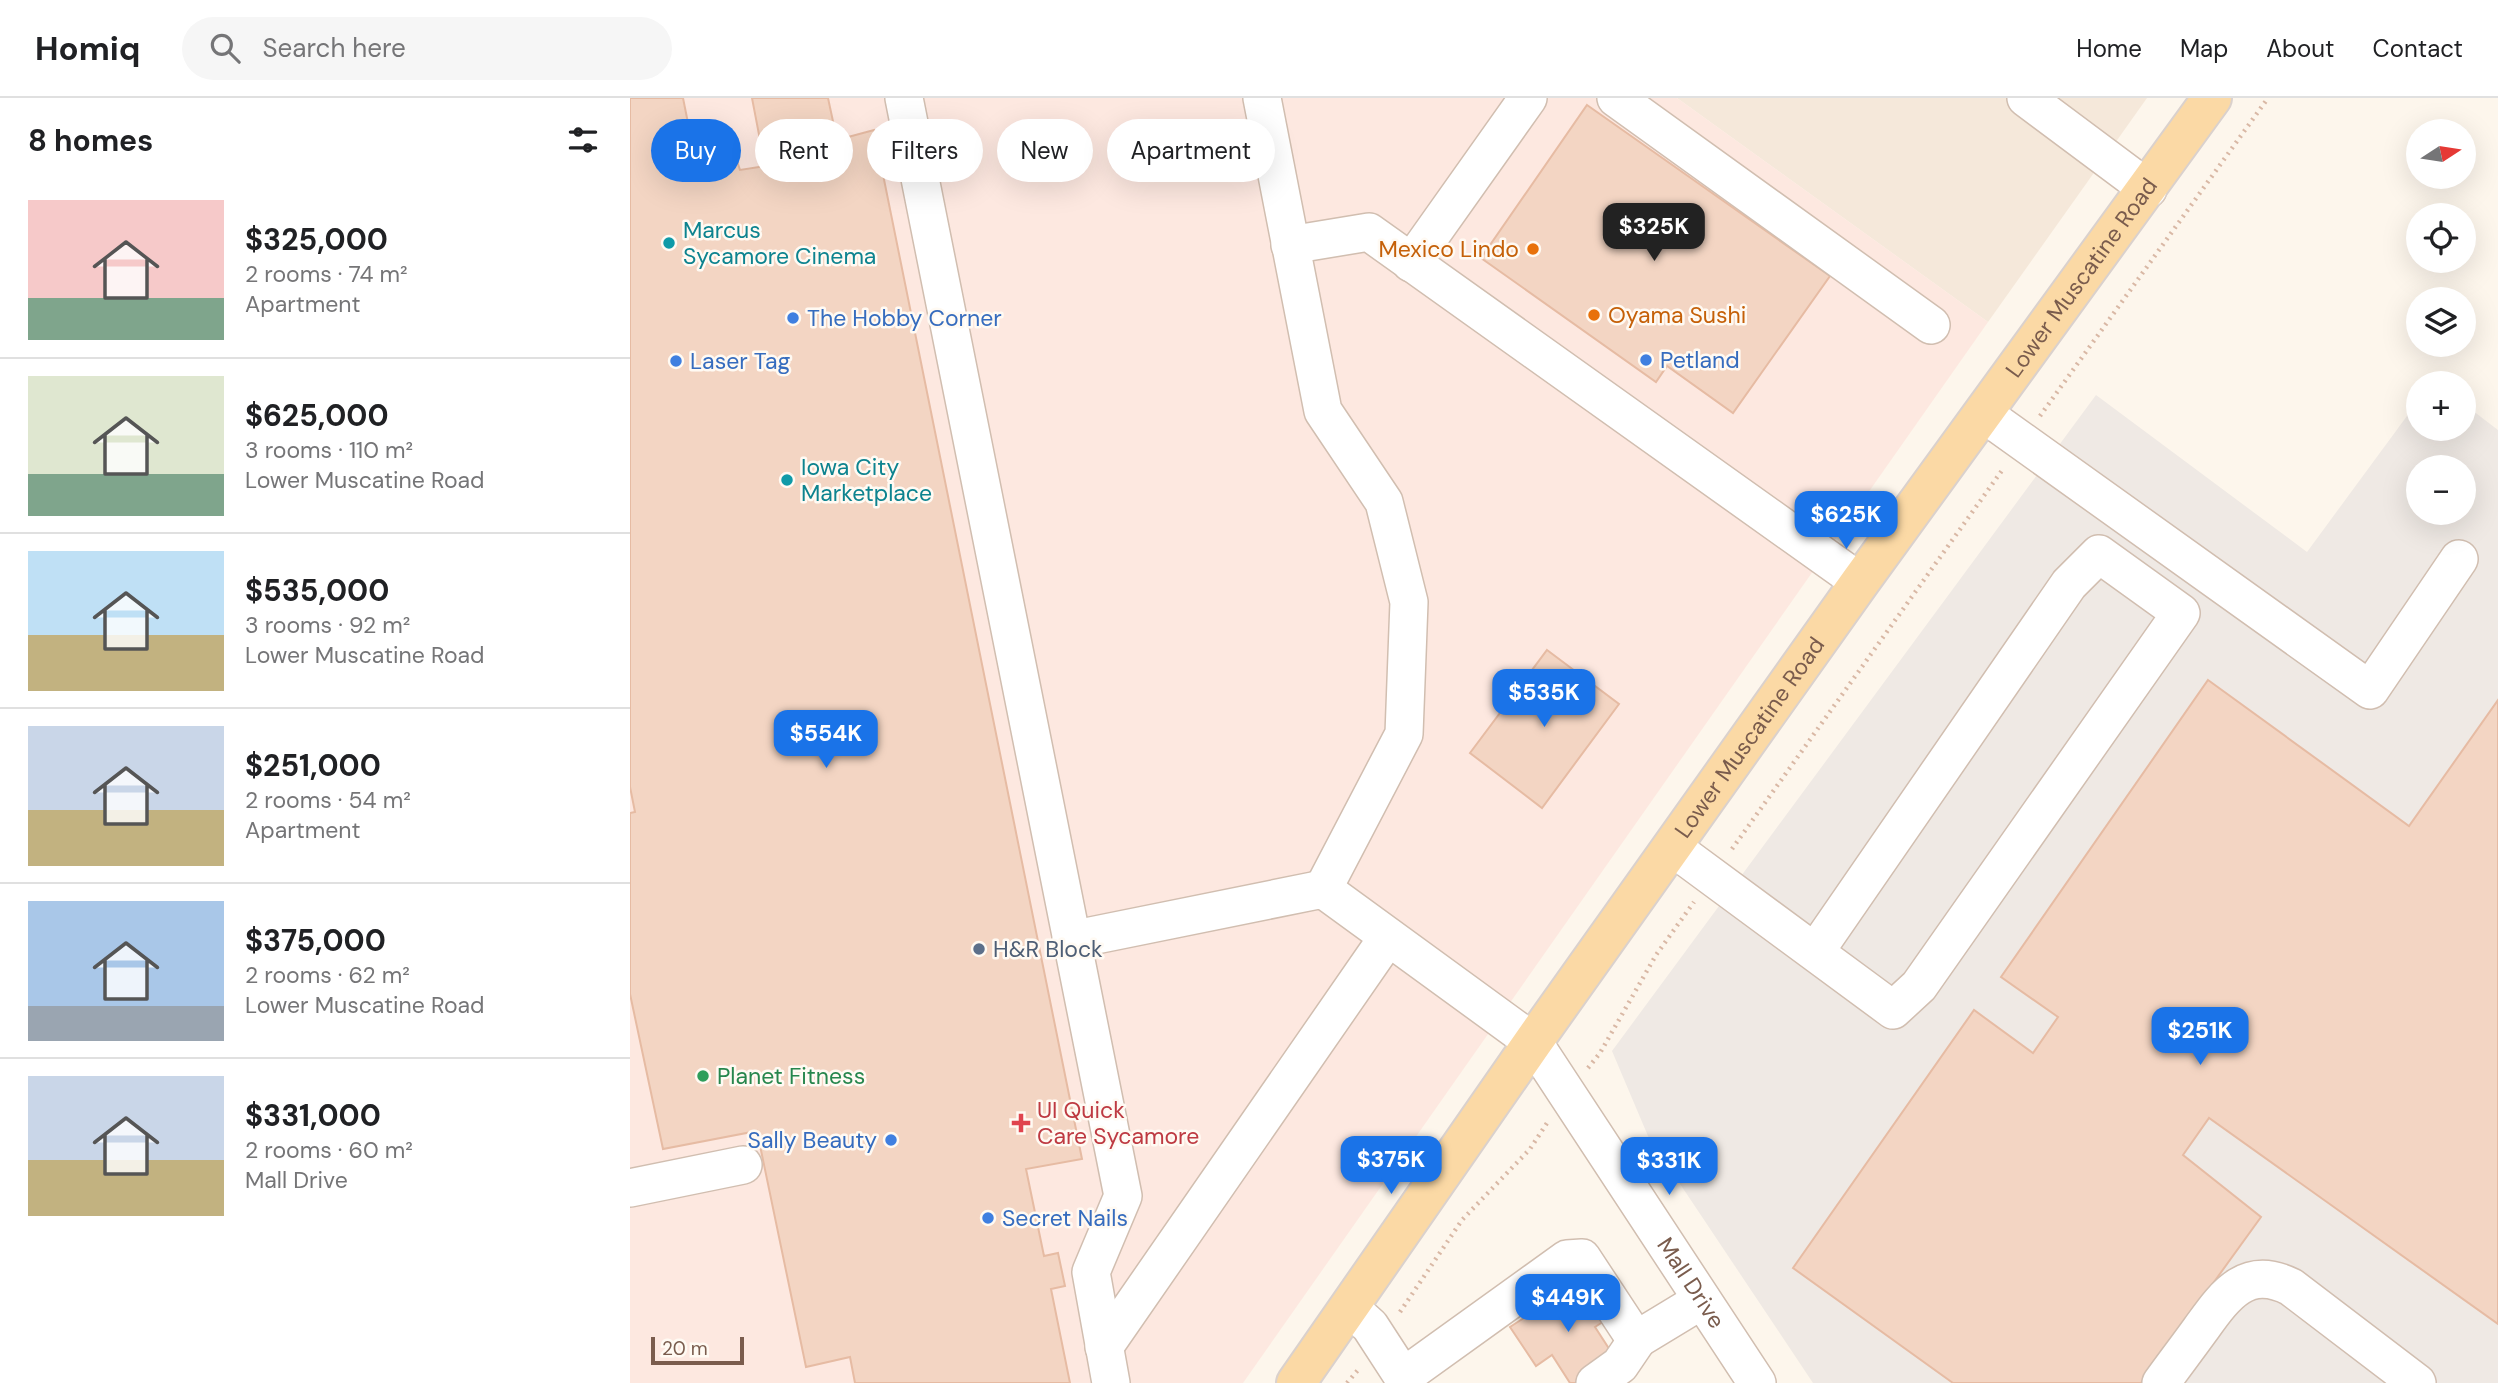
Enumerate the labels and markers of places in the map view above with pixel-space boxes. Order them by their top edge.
pin: $325K [1605,204,1703,263]
place label: Marcus Sycamore Cinema [683,215,876,271]
place label: Mexico Lindo [1378,234,1519,264]
marker: Marcus Sycamore Cinema [661,235,677,251]
marker: Mexico Lindo [1525,241,1541,257]
place label: Oyama Sushi [1608,300,1746,330]
place label: The Hobby Corner [807,303,1002,333]
marker: Oyama Sushi [1586,307,1602,323]
marker: The Hobby Corner [785,310,801,326]
place label: Petland [1660,345,1740,375]
place label: Laser Tag [690,346,791,376]
marker: Petland [1638,352,1654,368]
marker: Laser Tag [668,353,684,369]
place label: Iowa City Marketplace [801,452,932,508]
marker: Iowa City Marketplace [779,472,795,488]
pin: $625K [1797,491,1895,551]
pin: $535K [1495,670,1593,729]
pin: $554K [777,710,875,770]
place label: H&R Block [993,934,1103,964]
marker: H&R Block [971,941,987,957]
pin: $251K [2151,1007,2249,1067]
place label: Planet Fitness [717,1061,865,1091]
marker: Planet Fitness [695,1068,711,1084]
place label: UI Quick Care Sycamore [1037,1095,1199,1151]
marker: UI Quick Care Sycamore [1011,1113,1031,1133]
place label: Sally Beauty [748,1125,877,1155]
marker: Sally Beauty [883,1132,899,1148]
pin: $375K [1342,1136,1440,1196]
pin: $331K [1620,1138,1718,1197]
place label: Secret Nails [1002,1203,1128,1233]
marker: Secret Nails [980,1210,996,1226]
pin: $449K [1519,1274,1617,1334]

